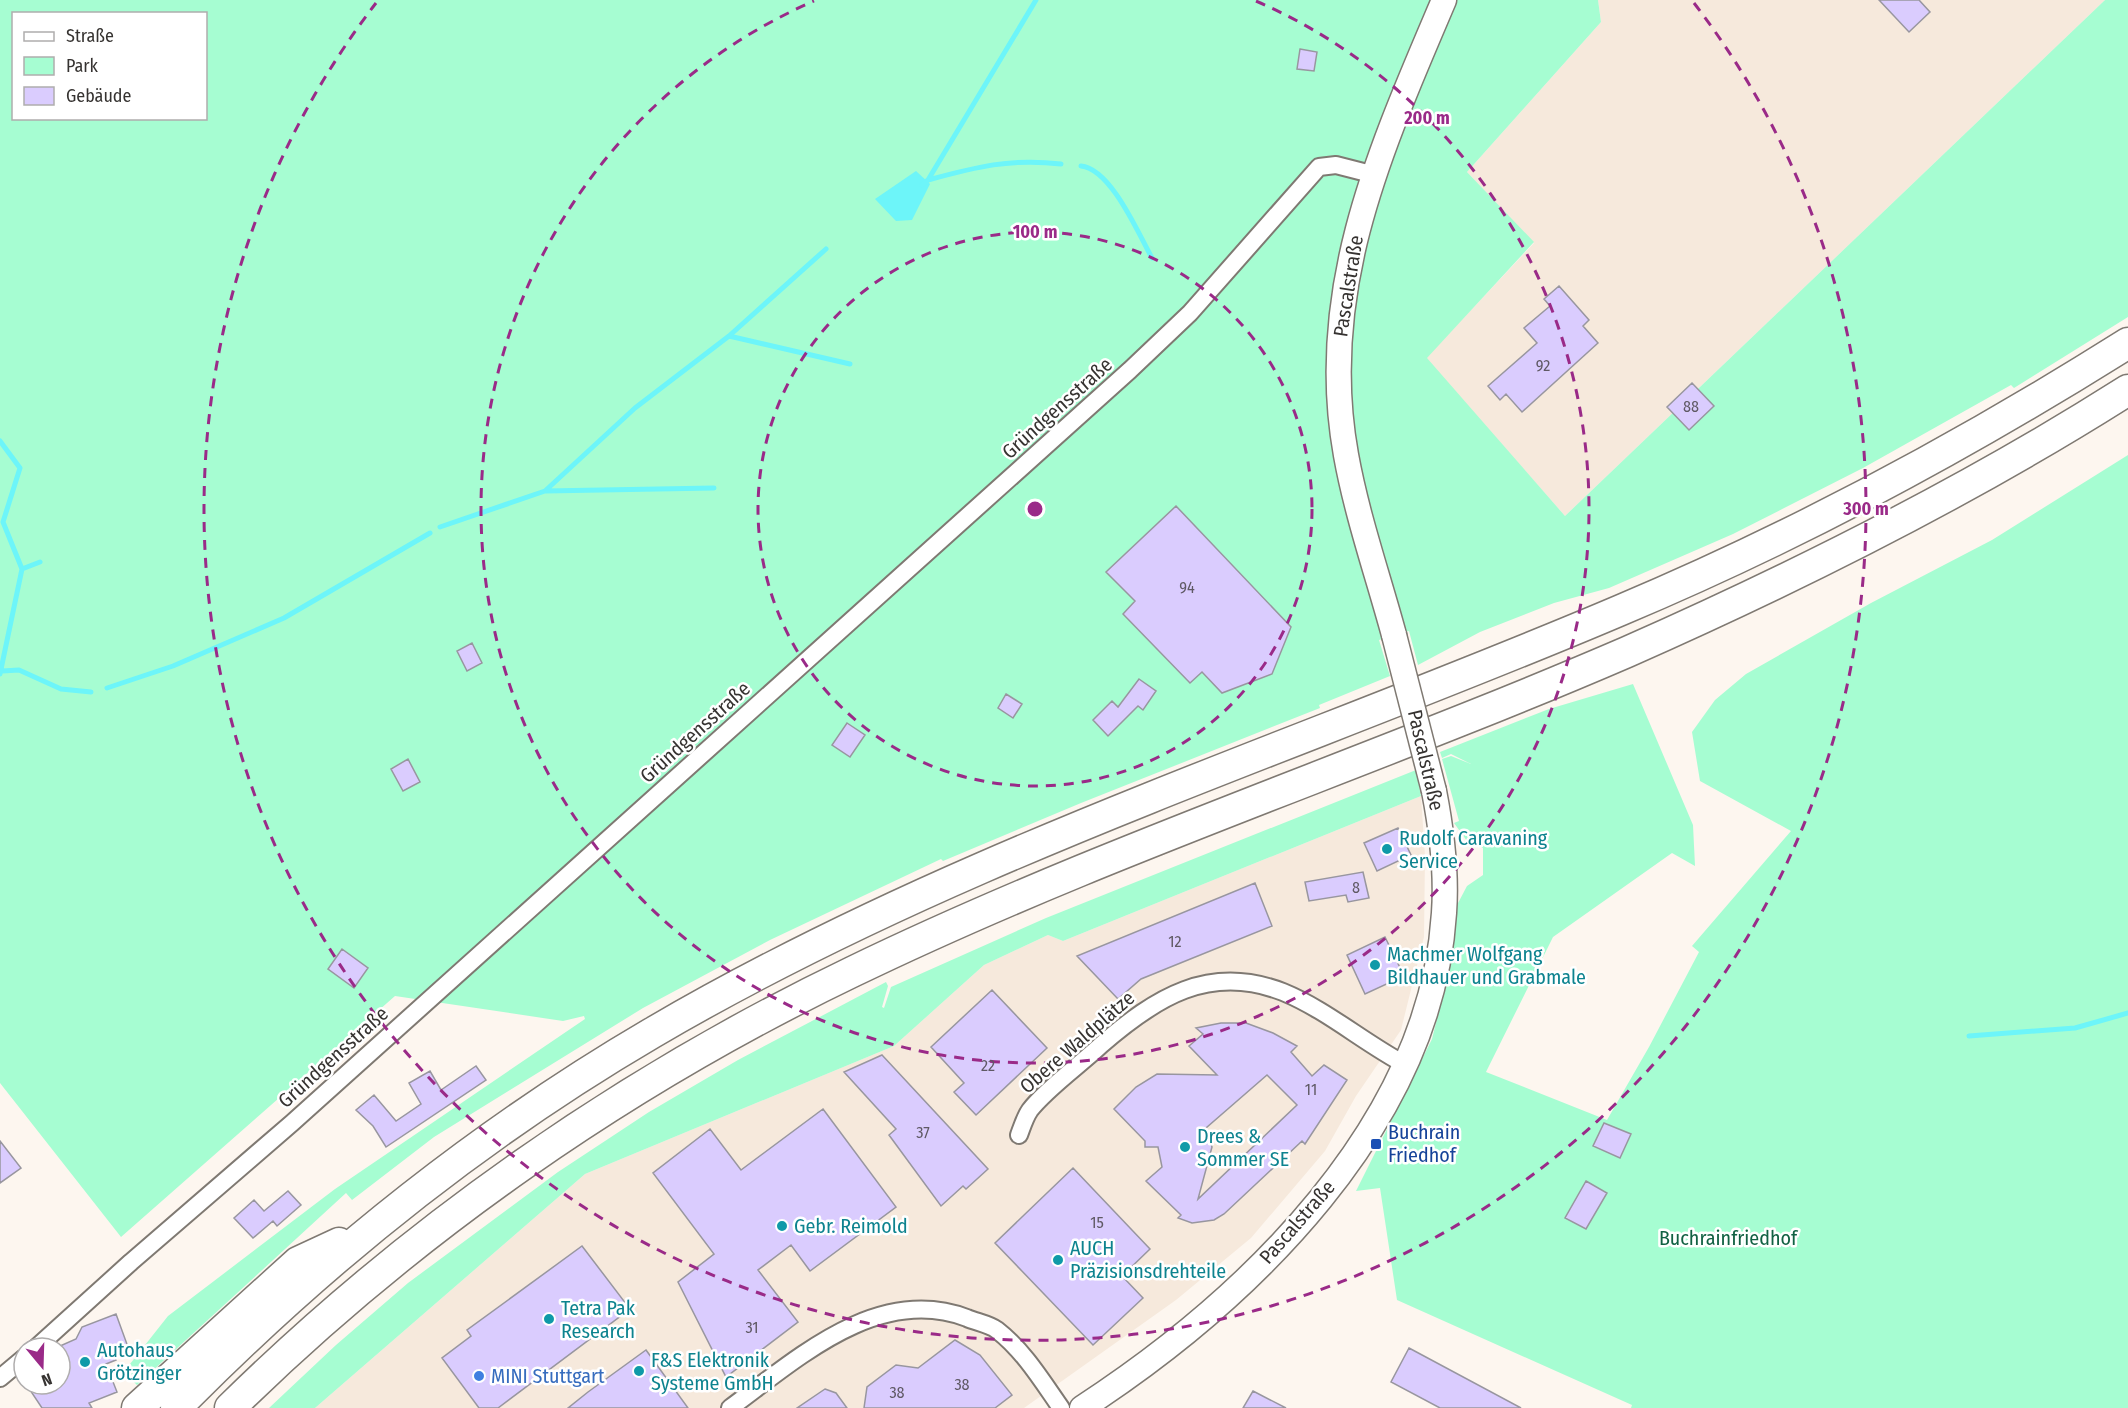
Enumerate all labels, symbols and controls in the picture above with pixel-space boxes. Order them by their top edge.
legend [12,12,207,120]
text: Straße [66,25,114,47]
text: Park [66,55,99,77]
text: Gebäude [66,85,132,107]
text: 200 m [1403,107,1450,129]
text: 100 m [1013,221,1057,243]
street label: Pascalstraße [1328,233,1368,339]
street label: Gründgensstraße [997,352,1117,464]
house number: 92 [1536,356,1550,375]
house number: 88 [1683,397,1699,416]
text: 300 m [1842,498,1889,520]
centre of rings [1025,499,1045,519]
house number: 94 [1179,578,1195,597]
street label: Gründgensstraße [635,676,755,788]
street label: Pascalstraße [1403,707,1449,813]
place label: Rudolf Caravaning Service [1399,826,1548,873]
marker: Rudolf Caravaning Service [1380,842,1394,856]
house number: 8 [1352,878,1360,897]
house number: 12 [1168,932,1182,951]
place label: Machmer Wolfgang Bildhauer und Grabmale [1387,942,1586,989]
marker: Machmer Wolfgang Bildhauer und Grabmale [1368,958,1382,972]
street label: Obere Waldplätze [1015,986,1139,1098]
street label: Gründgensstraße [273,1001,393,1113]
house number: 22 [981,1056,995,1075]
house number: 11 [1305,1080,1317,1099]
place label: Buchrain Friedhof [1388,1120,1460,1167]
house number: 37 [916,1123,930,1142]
place label: Drees & Sommer SE [1197,1124,1289,1171]
marker: Buchrain Friedhof [1369,1137,1383,1151]
marker: Drees & Sommer SE [1178,1140,1192,1154]
street label: Pascalstraße [1254,1175,1340,1269]
house number: 15 [1090,1213,1104,1232]
place label: Gebr. Reimold [794,1214,908,1238]
marker: Gebr. Reimold [775,1219,789,1233]
park label: Buchrainfriedhof [1659,1226,1799,1250]
place label: AUCH Präzisionsdrehteile [1070,1236,1226,1283]
marker: AUCH Präzisionsdrehteile [1051,1253,1065,1267]
place label: Tetra Pak Research [561,1296,636,1343]
marker: Tetra Pak Research [542,1312,556,1326]
house number: 31 [745,1318,759,1337]
north arrow [12,1336,72,1396]
place label: Autohaus Grötzinger [97,1338,181,1385]
place label: F&S Elektronik Systeme GmbH [651,1348,774,1395]
marker: Autohaus Grötzinger [78,1355,92,1369]
place label: MINI Stuttgart [491,1364,605,1388]
marker: F&S Elektronik Systeme GmbH [632,1364,646,1378]
text: N [39,1369,54,1390]
marker: MINI Stuttgart [472,1369,486,1383]
house number: 38 [954,1375,970,1394]
house number: 38 [889,1383,905,1402]

